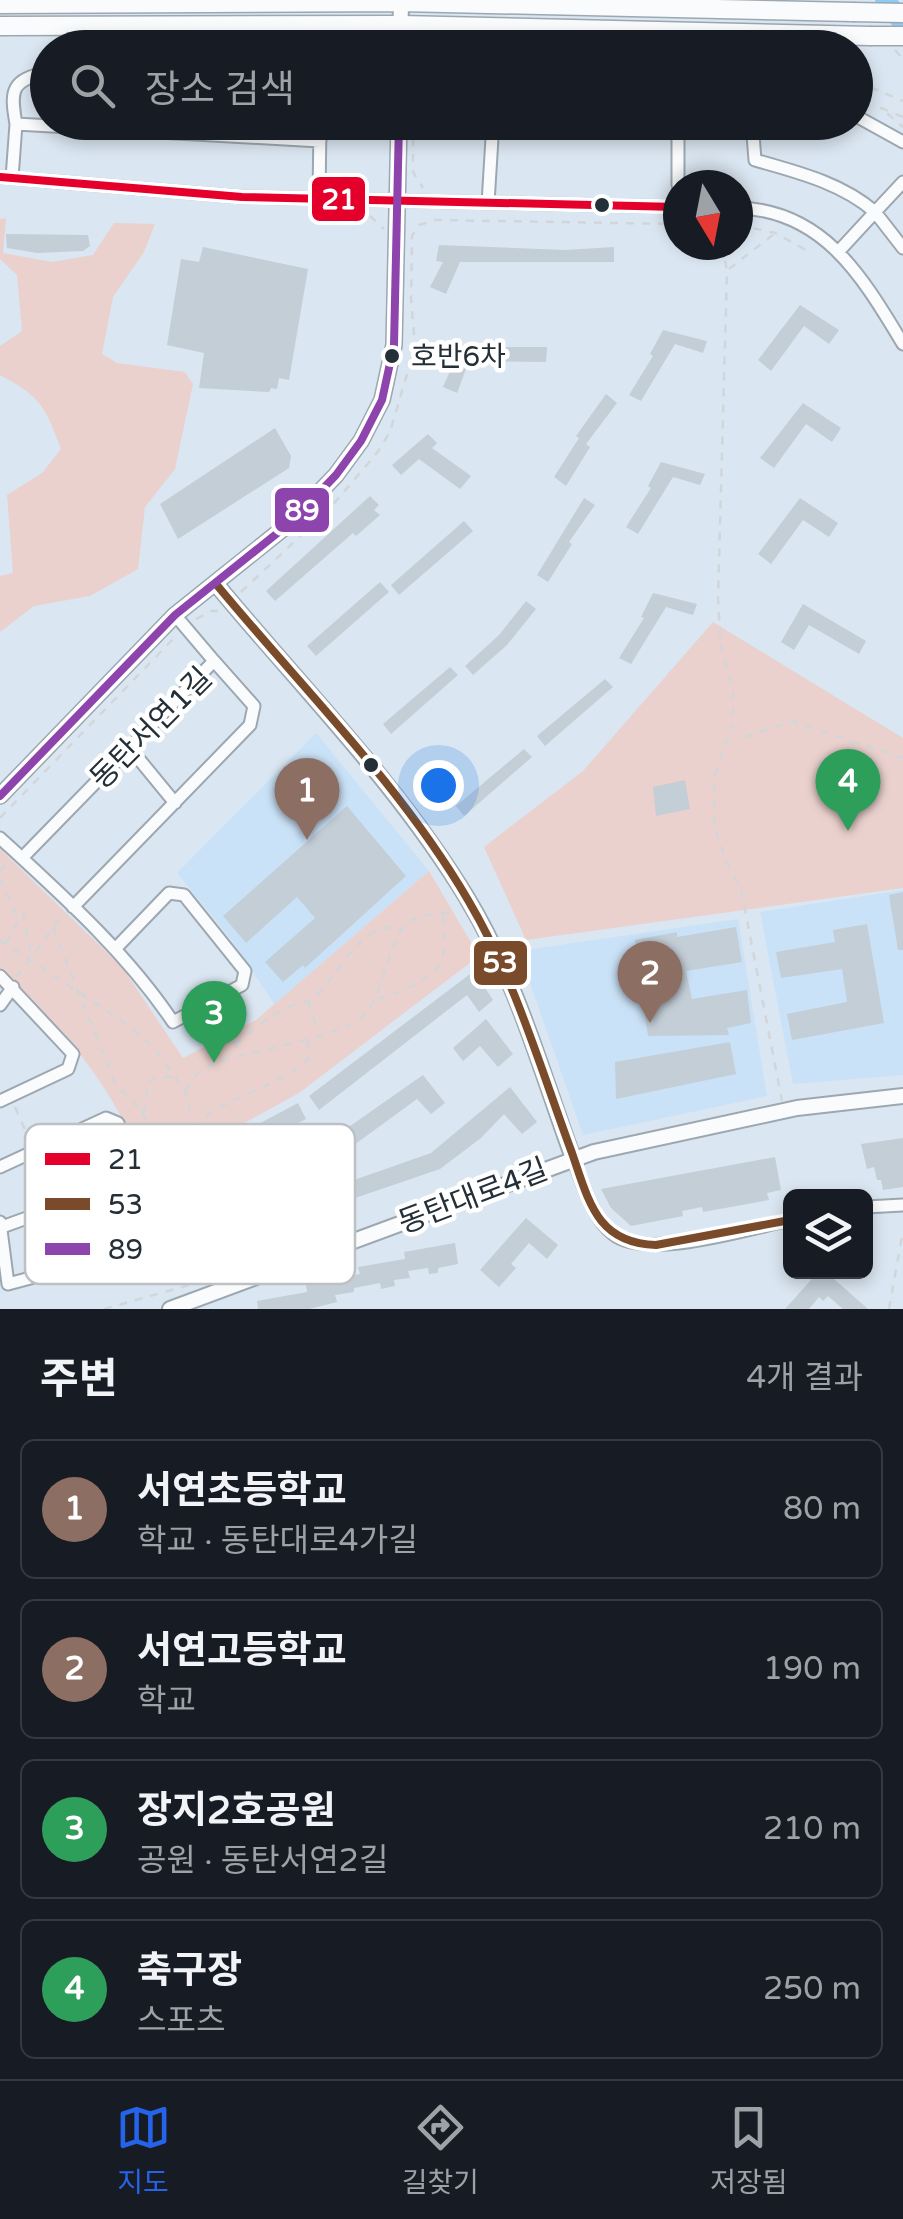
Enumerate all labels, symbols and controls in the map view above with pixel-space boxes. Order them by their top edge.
search box [30,30,873,140]
icon: search [65,58,120,113]
text: 장소 검색 [145,67,295,113]
north arrow [663,170,753,260]
line badge: 21 [310,175,367,223]
text: 21 [321,183,357,217]
unlabelled marker [592,195,612,215]
place label: 호반6차 [411,340,506,374]
marker: 호반6차 [382,346,402,366]
line badge: 89 [273,486,331,534]
text: 89 [284,494,320,528]
street label: 동탄서연1길 [83,660,220,797]
pin: 4 [816,748,880,831]
unlabelled marker [361,755,381,775]
pin: 1 [274,758,340,840]
your location [413,760,464,811]
line badge: 53 [472,939,529,987]
pin: 2 [618,940,682,1023]
text: 53 [482,946,518,980]
pin: 3 [182,980,246,1063]
legend [25,1124,355,1284]
text: 21 [108,1143,143,1177]
street label: 동탄대로4길 [393,1151,553,1242]
text: 53 [108,1188,143,1222]
map controls [783,1189,873,1279]
button: layers [783,1189,873,1279]
text: 89 [108,1233,143,1267]
text: 주변 [40,1354,117,1405]
text: 4개 결과 [746,1359,863,1397]
text: 서연초등학교 [137,1468,347,1514]
text: 1 [64,1490,85,1528]
text: 80 m [783,1490,861,1528]
text: 학교 · 동탄대로4가길 [137,1522,418,1560]
text: 서연고등학교 [137,1628,347,1674]
text: 2 [64,1650,85,1688]
text: 190 m [763,1650,861,1688]
text: 학교 [137,1682,196,1720]
text: 장지2호공원 [137,1788,336,1834]
text: 3 [64,1810,85,1848]
text: 210 m [763,1810,861,1848]
text: 공원 · 동탄서연2길 [137,1842,388,1880]
text: 축구장 [137,1948,242,1994]
text: 4 [64,1970,85,2008]
text: 250 m [763,1970,861,2008]
text: 스포츠 [137,2002,225,2040]
tab: 지도 [116,2100,171,2200]
tab: 길찾기 [402,2100,479,2200]
tab: 저장됨 [710,2100,787,2200]

